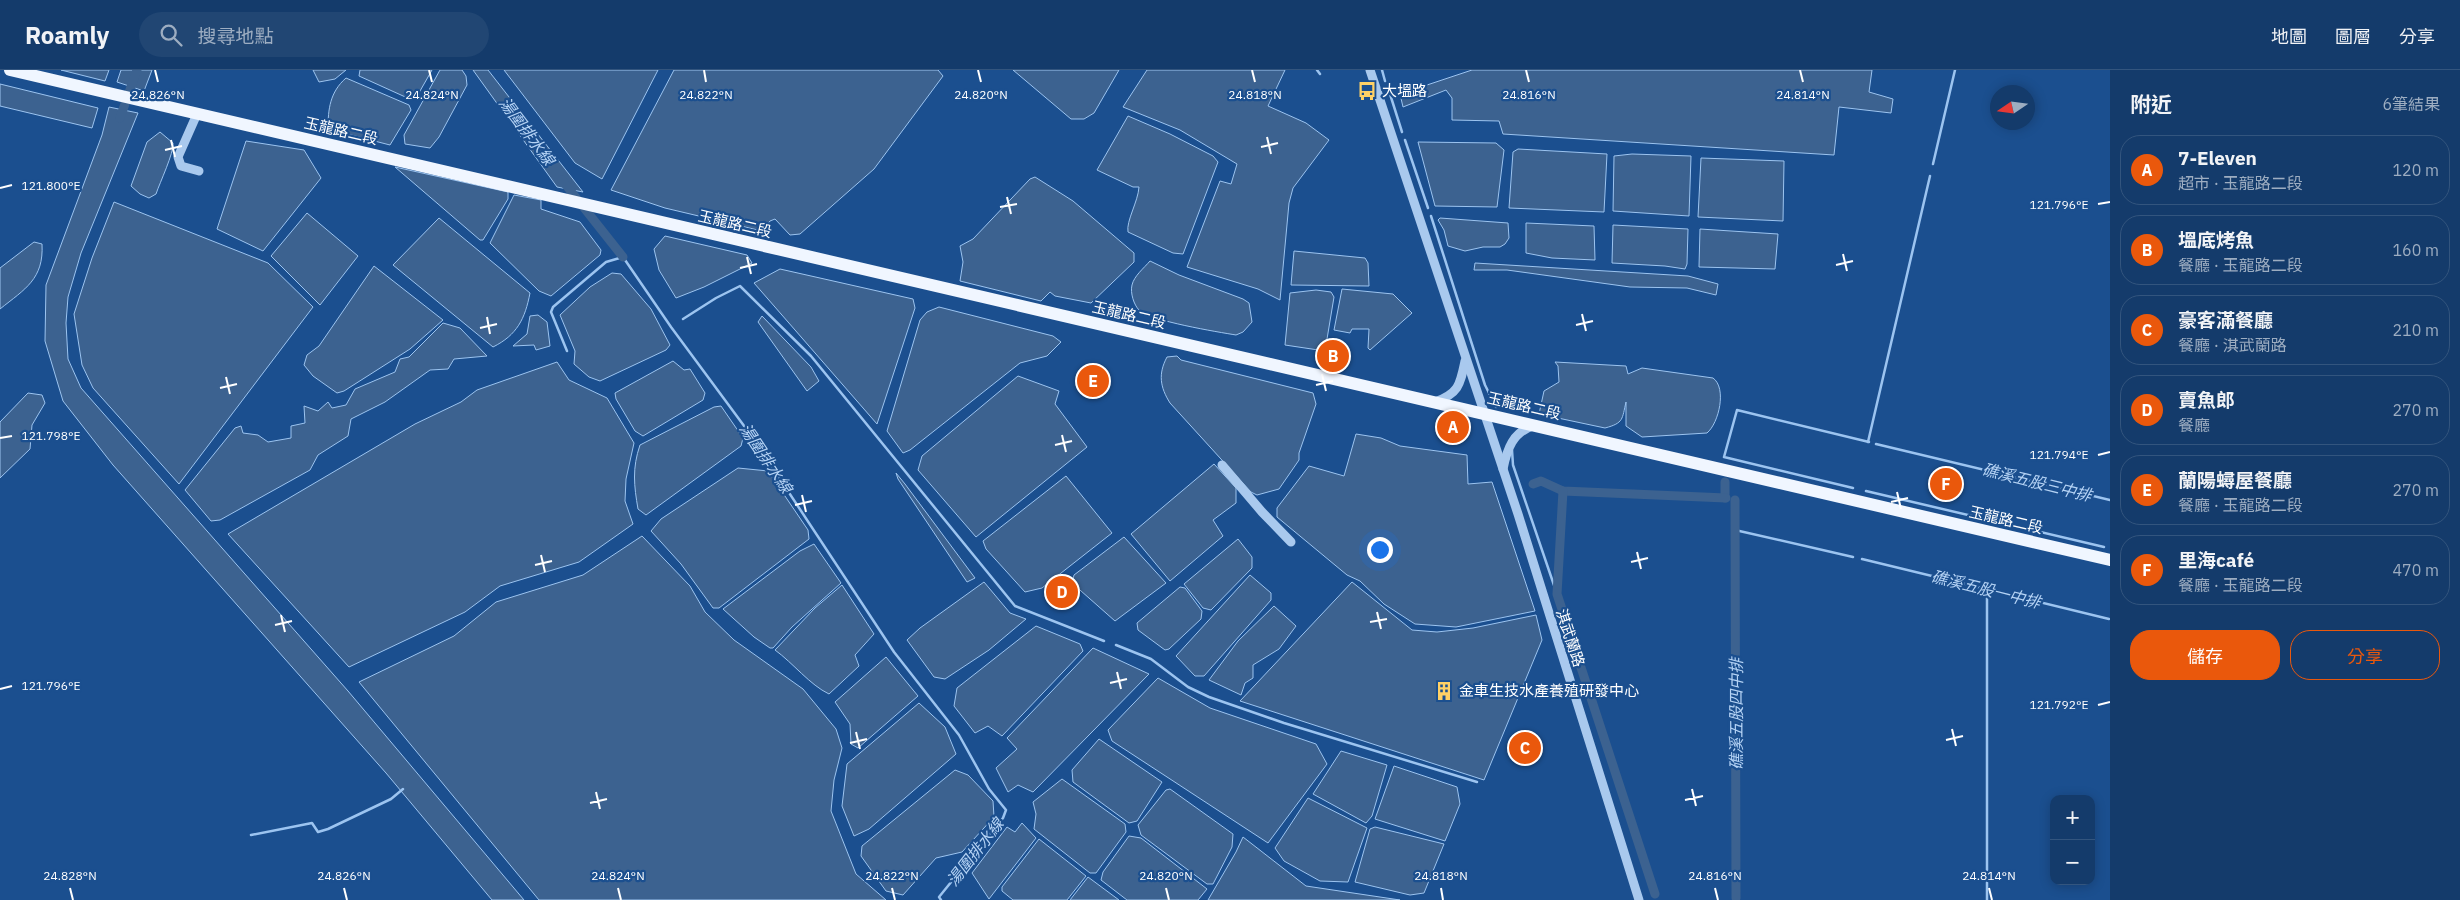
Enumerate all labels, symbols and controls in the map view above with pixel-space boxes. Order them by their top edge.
search box [139,12,489,57]
text: Roamly [25,19,109,51]
icon: search [157,21,185,49]
text: 搜尋地點 [197,24,273,48]
text: 地圖 [2271,25,2307,48]
text: 圖層 [2335,25,2371,48]
text: 分享 [2399,25,2435,48]
bus stop icon: 大塭路 [1356,80,1378,102]
place label: 大塭路 [1382,81,1427,100]
north arrow [1990,85,2035,130]
text: 24.826°N [131,87,185,102]
text: 24.824°N [405,87,459,102]
text: 24.822°N [679,87,733,102]
text: 24.820°N [954,87,1008,102]
text: 24.818°N [1228,87,1282,102]
text: 24.816°N [1502,87,1556,102]
text: 24.814°N [1776,87,1830,102]
text: 附近 [2130,90,2172,118]
water label: 湯圍排水線 [495,93,560,171]
text: 6筆結果 [2382,94,2440,114]
street label: 玉龍路二段 [302,113,380,148]
text: 7-Eleven [2178,146,2257,170]
text: A [2142,160,2152,180]
text: 120 m [2392,160,2439,180]
text: 超市 · 玉龍路二段 [2178,173,2303,193]
text: 121.800°E [21,178,81,193]
text: 121.796°E [2029,197,2089,212]
street label: 玉龍路二段 [696,206,774,241]
text: 塭底烤魚 [2178,228,2254,252]
text: B [2142,240,2152,260]
text: 160 m [2392,240,2439,260]
text: 餐廳 · 玉龍路二段 [2178,255,2303,275]
street label: 玉龍路二段 [1090,297,1168,332]
text: 豪客滿餐廳 [2178,308,2273,332]
text: C [2142,320,2152,340]
text: 210 m [2392,320,2439,340]
text: 餐廳 · 淇武蘭路 [2178,335,2287,355]
pin: B [1317,337,1349,375]
pin: E [1077,362,1109,400]
street label: 玉龍路二段 [1485,388,1563,423]
text: 賣魚郎 [2178,388,2235,412]
text: D [2141,400,2153,420]
text: 270 m [2392,400,2439,420]
pin: A [1437,408,1469,446]
text: 餐廳 [2178,415,2210,435]
water label: 湯圍排水線 [735,419,798,498]
text: 121.798°E [21,428,81,443]
text: 121.794°E [2029,447,2089,462]
water label: 礁溪五股三中排 [1980,459,2096,506]
pin: F [1930,465,1962,503]
text: 蘭陽蟳屋餐廳 [2178,468,2292,492]
text: E [2142,480,2152,500]
text: 270 m [2392,480,2439,500]
text: 餐廳 · 玉龍路二段 [2178,495,2303,515]
street label: 玉龍路二段 [1967,502,2045,537]
your location [1367,537,1393,563]
text: 里海café [2178,548,2254,572]
text: F [2142,560,2152,580]
text: 470 m [2392,560,2439,580]
water label: 礁溪五股一中排 [1929,566,2045,613]
pin: D [1046,573,1078,611]
text: 餐廳 · 玉龍路二段 [2178,575,2303,595]
street label: 淇武蘭路 [1552,606,1589,669]
button: 儲存 [2130,630,2280,680]
button: 分享 [2290,630,2440,680]
water label: 礁溪五股四中排 [1726,656,1746,770]
text: 121.796°E [21,678,81,693]
building icon: 金車生技水產養殖研發中心 [1433,680,1455,702]
place label: 金車生技水產養殖研發中心 [1459,681,1639,700]
text: 121.792°E [2029,697,2089,712]
pin: C [1509,729,1541,767]
map controls [2050,795,2095,885]
button: + [2050,795,2095,840]
water label: 湯圍排水線 [942,813,1009,890]
button: − [2050,840,2095,885]
text: 24.828°N [43,868,97,883]
text: 24.826°N [317,868,371,883]
text: 24.824°N [591,868,645,883]
text: 24.822°N [865,868,919,883]
text: 24.820°N [1139,868,1193,883]
text: 24.818°N [1414,868,1468,883]
text: 24.816°N [1688,868,1742,883]
text: 24.814°N [1962,868,2016,883]

